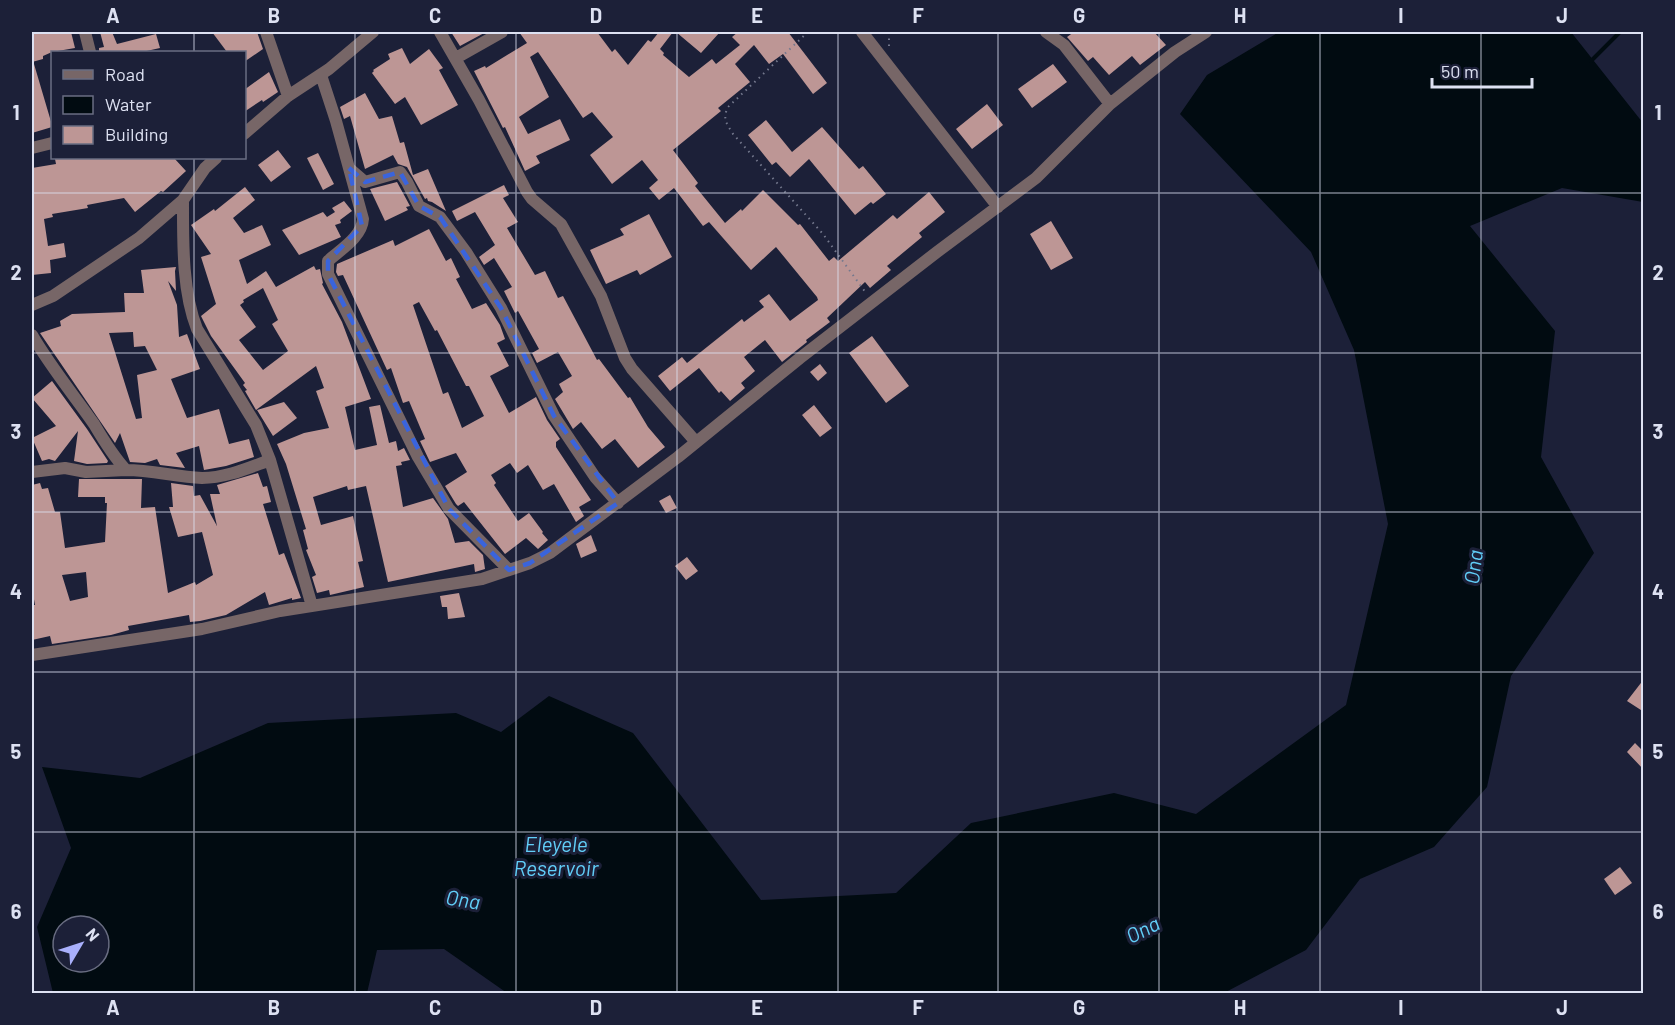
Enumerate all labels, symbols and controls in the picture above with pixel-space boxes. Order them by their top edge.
text: A [106,3,120,27]
text: B [268,3,280,27]
text: C [429,3,441,27]
text: D [590,3,602,27]
text: E [751,3,763,27]
text: F [912,3,924,27]
text: G [1073,3,1085,27]
text: H [1234,3,1246,27]
text: I [1398,3,1404,27]
text: J [1556,3,1568,27]
legend [51,51,246,159]
scale bar [1432,51,1532,89]
text: 50 m [1441,60,1479,82]
text: Road [105,63,145,85]
text: Water [105,93,152,115]
text: 1 [12,100,20,124]
text: 1 [1654,100,1662,124]
text: Building [105,123,168,145]
text: 2 [10,260,22,284]
text: 2 [1652,260,1664,284]
text: 3 [11,419,21,443]
text: 3 [1653,419,1663,443]
water label: Ona [1458,548,1487,586]
text: 4 [10,579,22,603]
text: 4 [1652,579,1664,603]
text: 5 [11,739,22,763]
text: 5 [1653,739,1664,763]
water label: Eleyele Reservoir [514,831,599,880]
water label: Ona [444,883,482,914]
text: 6 [11,899,22,923]
text: 6 [1653,899,1664,923]
water label: Ona [1121,910,1163,948]
north arrow [51,914,111,974]
text: N [82,924,104,944]
text: A [106,995,120,1019]
text: B [268,995,280,1019]
text: C [429,995,441,1019]
text: D [590,995,602,1019]
text: E [751,995,763,1019]
text: F [912,995,924,1019]
text: G [1073,995,1085,1019]
text: H [1234,995,1246,1019]
text: I [1398,995,1404,1019]
text: J [1556,995,1568,1019]

